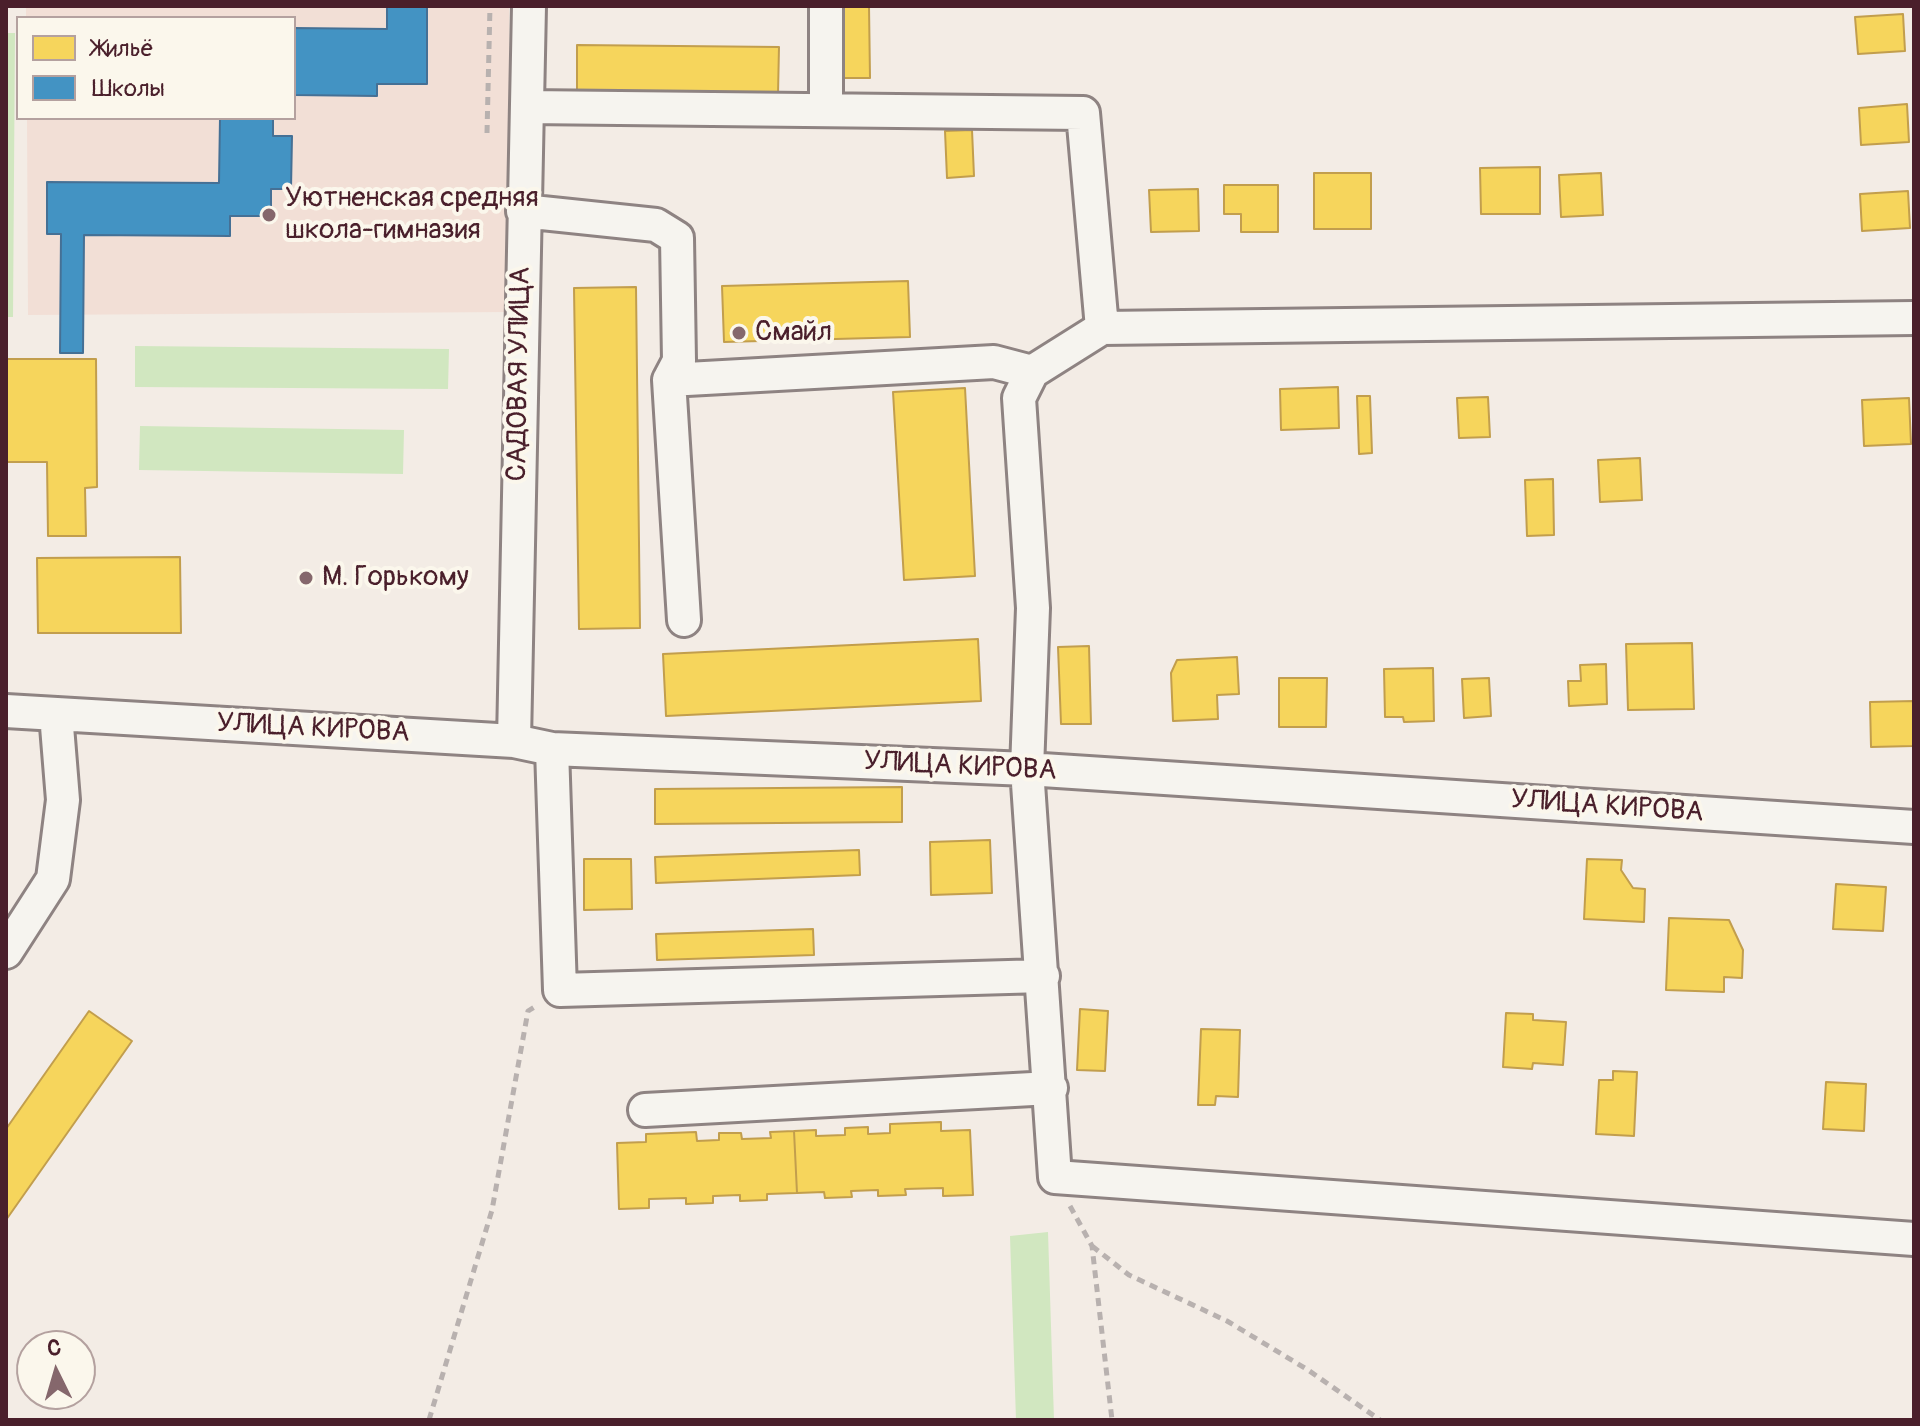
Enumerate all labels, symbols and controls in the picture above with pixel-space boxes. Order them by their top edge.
legend [16,16,296,120]
text: Жильё [92,34,154,63]
text: Школы [92,74,165,103]
place label: Уютненская средняя школа-гимназия [285,182,539,248]
marker: Уютненская средняя школа-гимназия [260,206,278,224]
street label: САДОВАЯ УЛИЦА [501,266,539,482]
place label: Смайл [755,316,832,350]
marker: Смайл [730,324,748,342]
place label: М. Горькому [322,561,469,595]
marker: М. Горькому [297,569,315,587]
street label: УЛИЦА КИРОВА [216,707,410,751]
street label: УЛИЦА КИРОВА [863,745,1057,789]
street label: УЛИЦА КИРОВА [1509,784,1705,830]
north arrow [16,1330,96,1410]
text: С [46,1334,62,1363]

